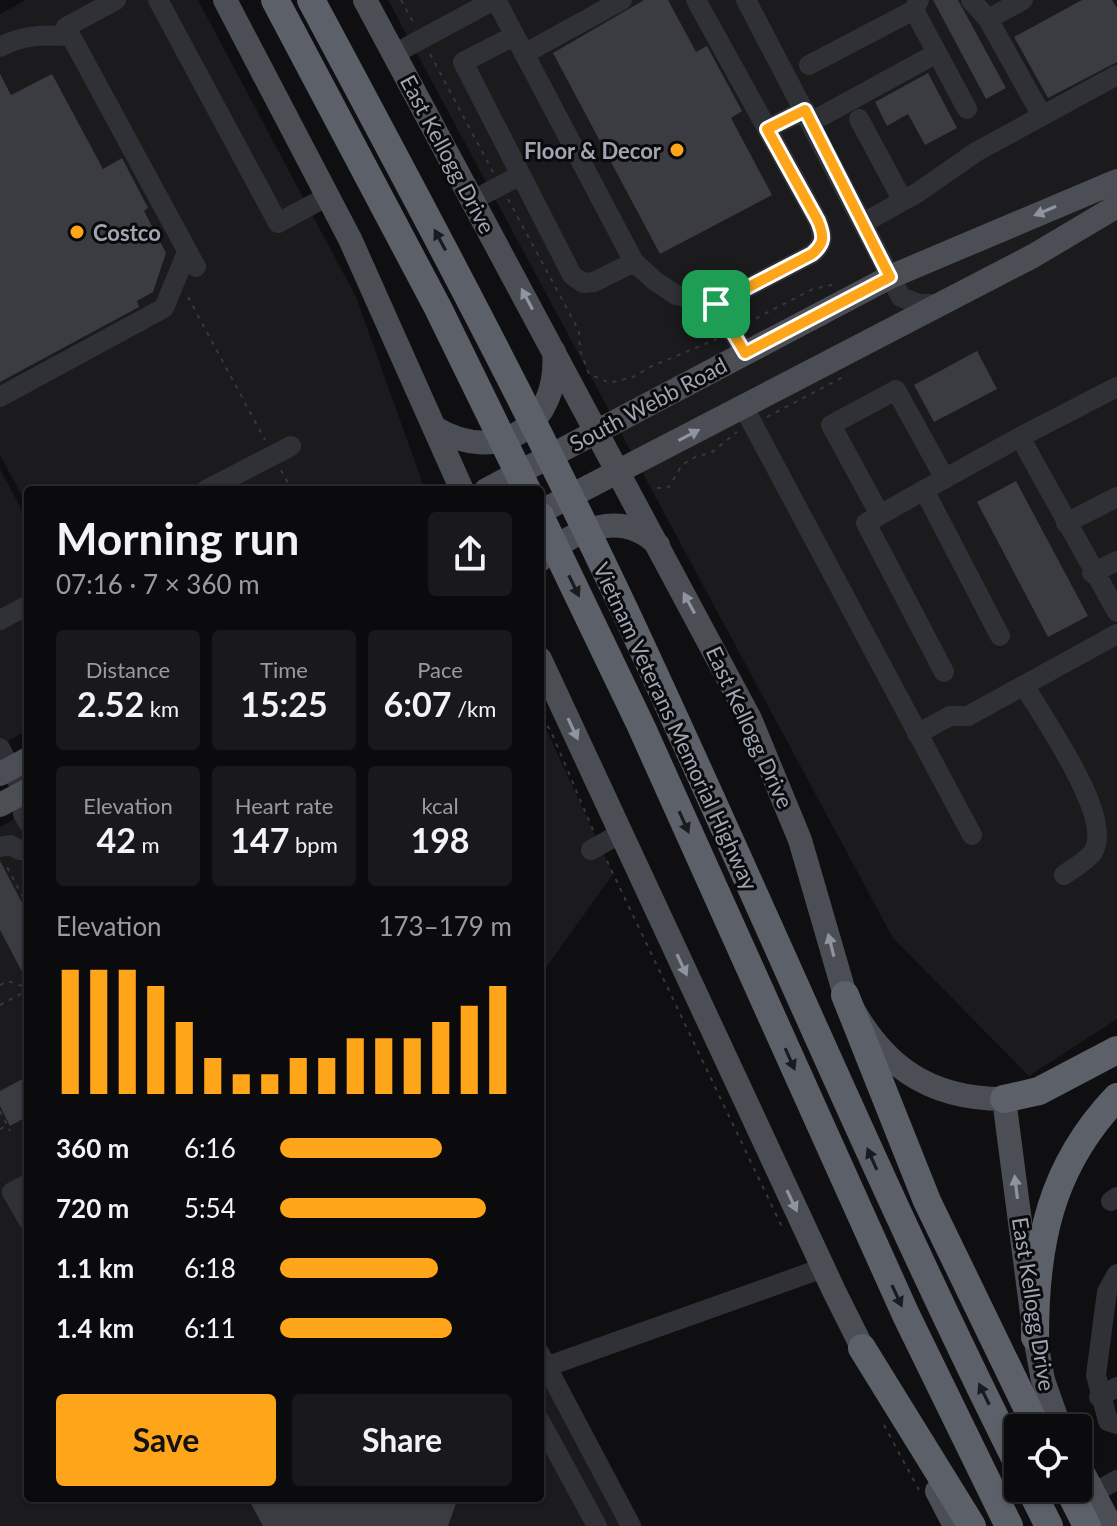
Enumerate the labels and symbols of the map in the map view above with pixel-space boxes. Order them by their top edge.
street label: East Kellogg Drive [395,70,501,238]
place label: Floor & Decor [524,137,662,164]
marker: Floor & Decor [668,141,686,159]
one-way arrow [1033,205,1057,218]
place label: Costco [93,219,161,246]
marker: Costco [68,223,86,241]
one-way arrow [433,229,447,251]
pin [682,270,750,338]
one-way arrow [520,288,533,311]
street label: South Webb Road [565,351,731,457]
one-way arrow [677,428,700,441]
street label: Vietnam Veterans Memorial Highway [588,558,764,895]
one-way arrow [567,575,581,598]
one-way arrow [682,591,695,614]
street label: East Kellogg Drive [701,642,799,812]
one-way arrow [566,718,580,741]
one-way arrow [677,810,690,834]
one-way arrow [825,932,837,957]
one-way arrow [675,953,689,977]
one-way arrow [783,1047,797,1071]
one-way arrow [865,1147,879,1171]
one-way arrow [1009,1174,1022,1199]
one-way arrow [785,1189,799,1213]
street label: East Kellogg Drive [1007,1215,1061,1393]
one-way arrow [890,1284,904,1308]
one-way arrow [977,1382,991,1406]

